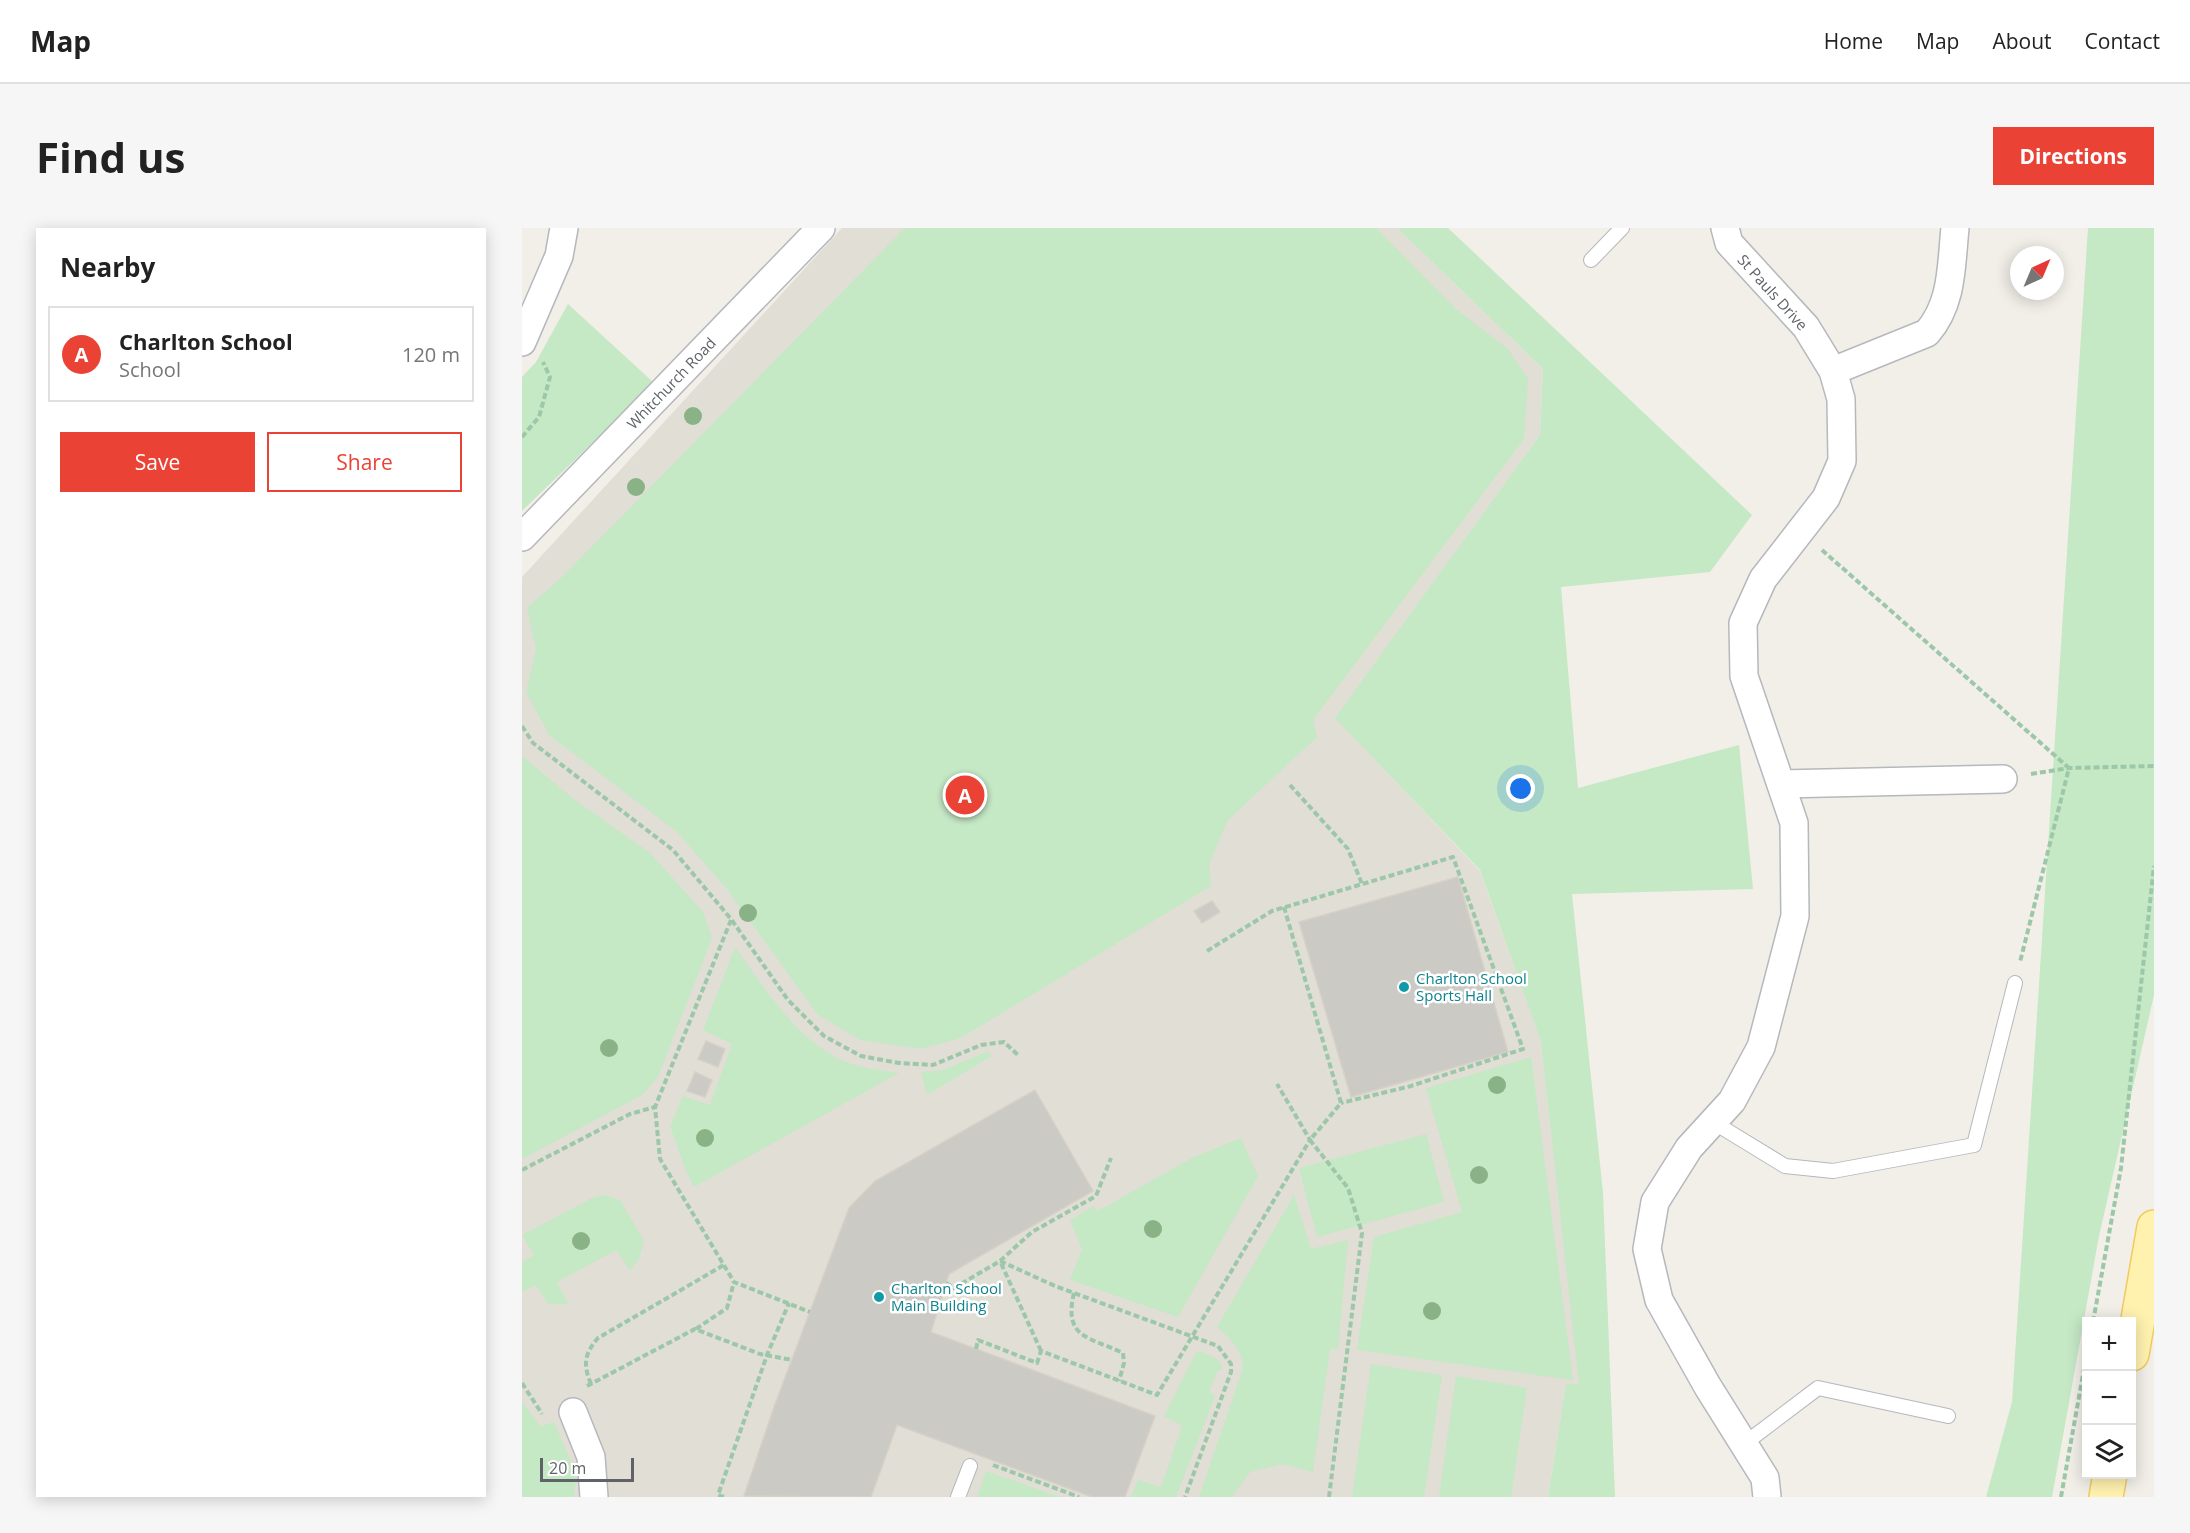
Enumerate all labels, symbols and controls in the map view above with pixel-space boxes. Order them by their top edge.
text: Map [30,22,91,60]
text: Home [1824,27,1883,55]
text: Map [1916,27,1959,55]
text: About [1992,27,2052,55]
text: Contact [2085,27,2160,55]
button: Directions [1993,127,2154,185]
text: Find us [36,128,185,185]
north arrow [2010,246,2064,300]
text: Nearby [60,249,155,285]
street label: St Pauls Drive [1734,250,1812,334]
text: Charlton School [119,326,293,356]
street label: Whitchurch Road [622,333,720,433]
text: A [75,341,88,368]
text: 120 m [402,341,460,368]
text: School [119,356,181,383]
button: Save [60,432,255,492]
button: Share [267,432,462,492]
pin: A [946,772,984,818]
your location [1506,774,1535,803]
place label: Charlton School Sports Hall [1416,968,1527,1005]
marker: Charlton School Sports Hall [1397,980,1411,994]
place label: Charlton School Main Building [891,1278,1002,1315]
marker: Charlton School Main Building [872,1290,886,1304]
map controls [2082,1317,2136,1479]
button: + [2082,1317,2136,1371]
button: − [2082,1371,2136,1425]
button: layers [2082,1425,2136,1479]
scale bar [540,1455,634,1482]
text: 20 m [549,1457,586,1479]

